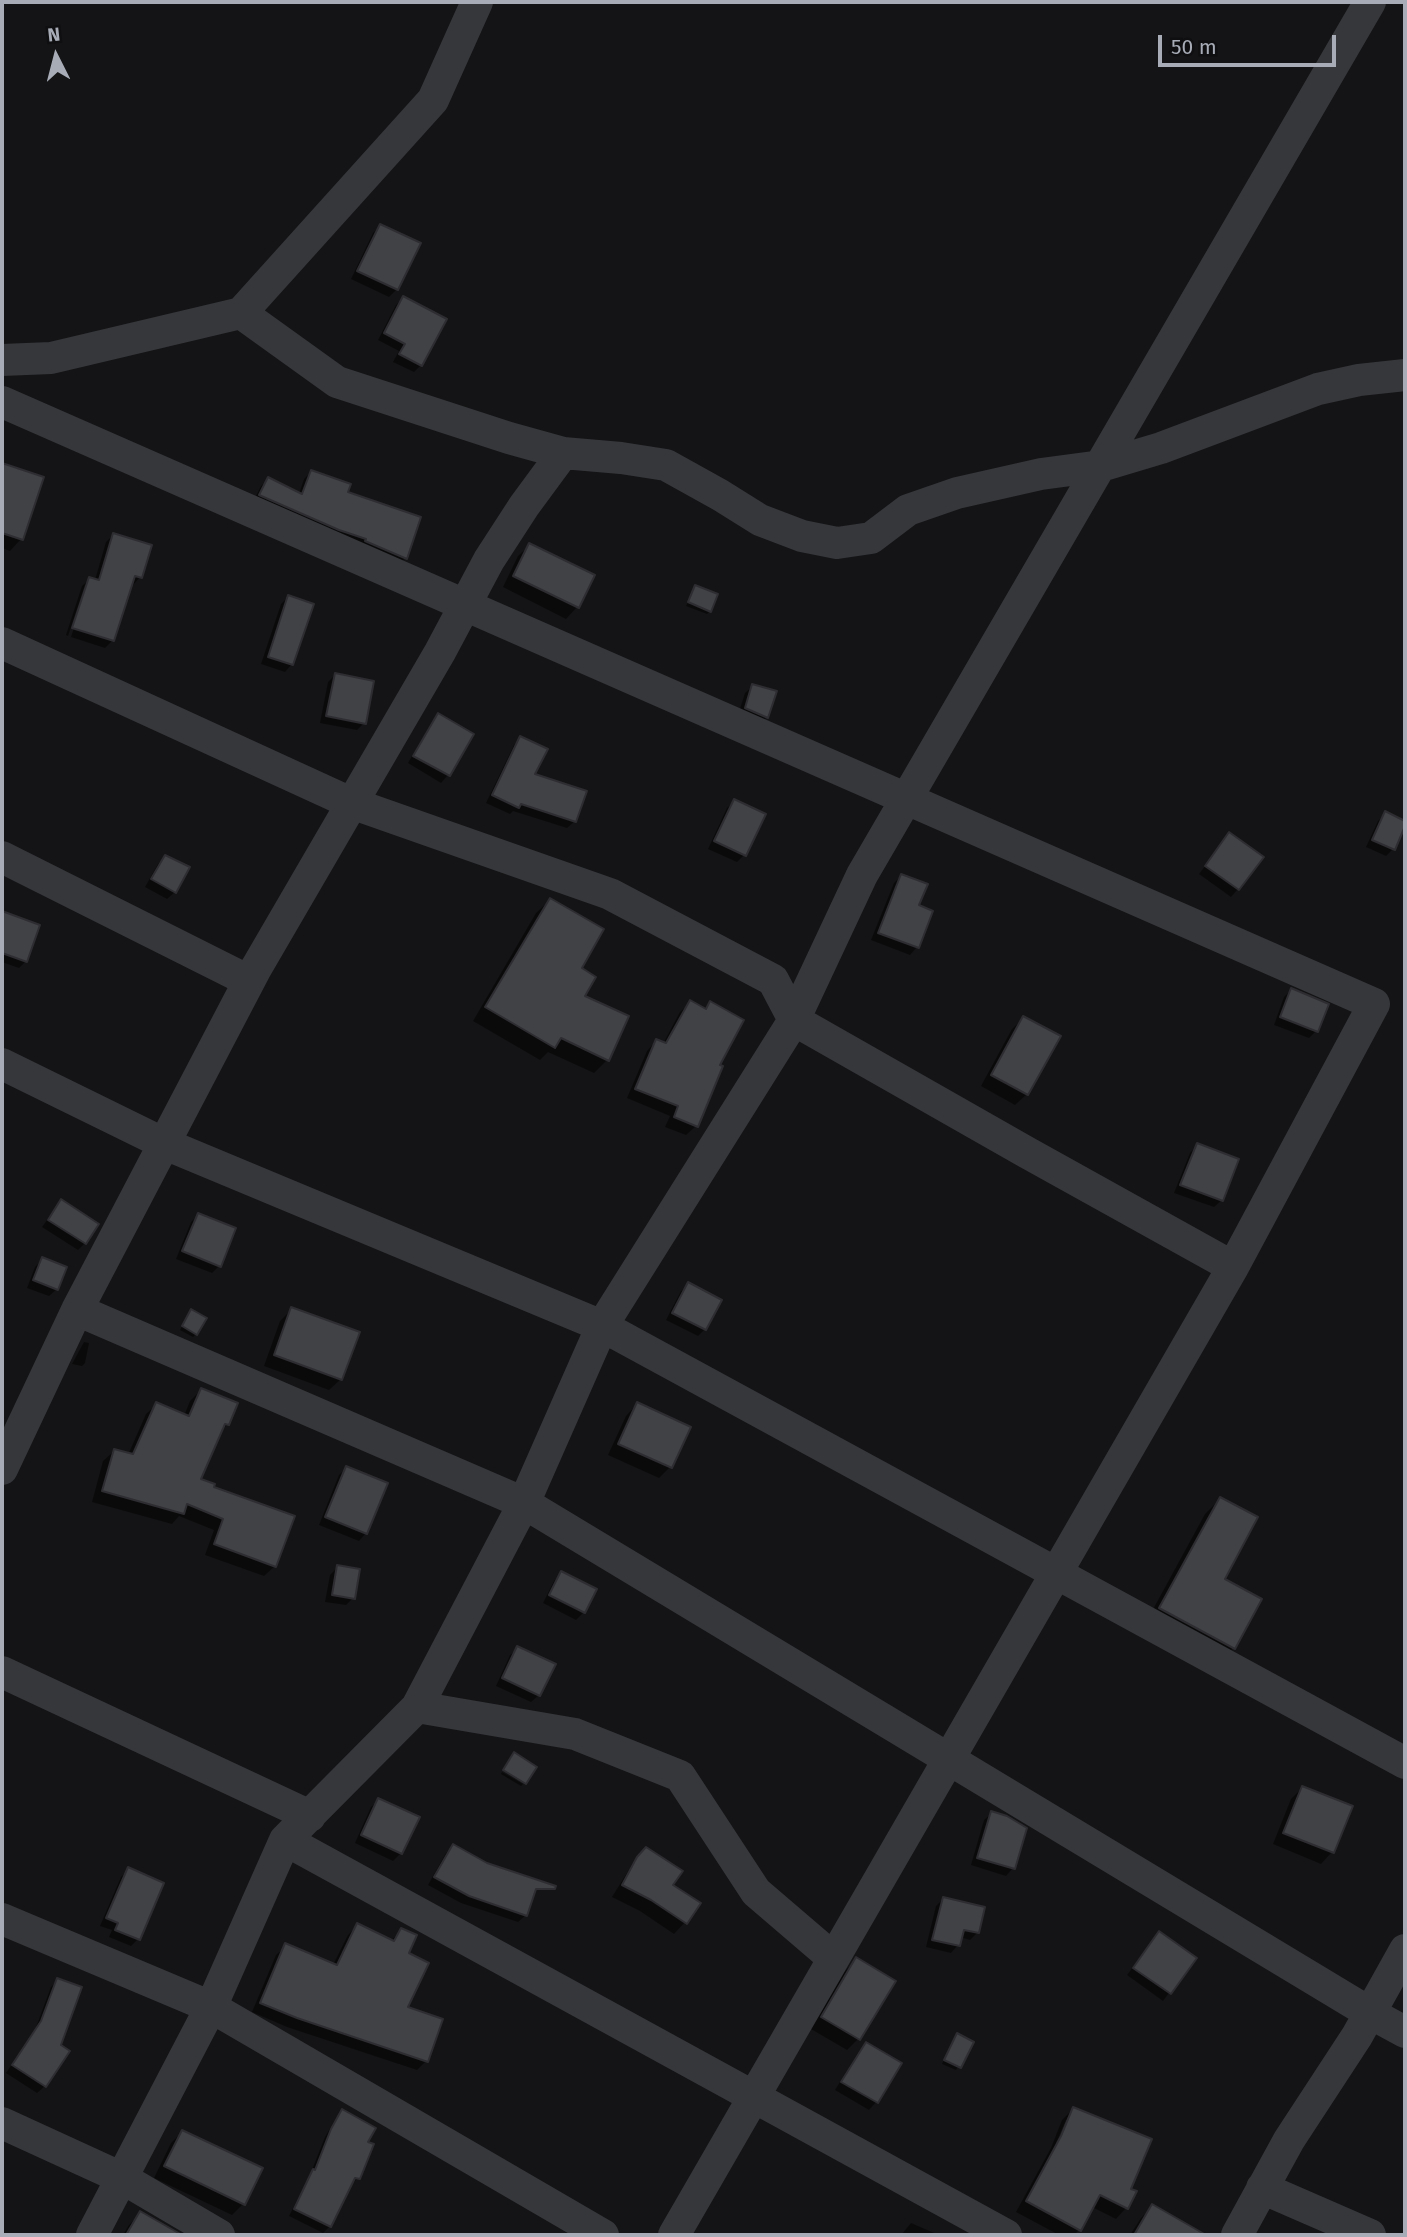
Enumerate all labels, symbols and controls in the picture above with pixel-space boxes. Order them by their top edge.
north arrow [21,21,91,91]
scale bar [1162,21,1340,65]
text: N [46,23,61,47]
text: 50 m [1171,34,1217,60]

